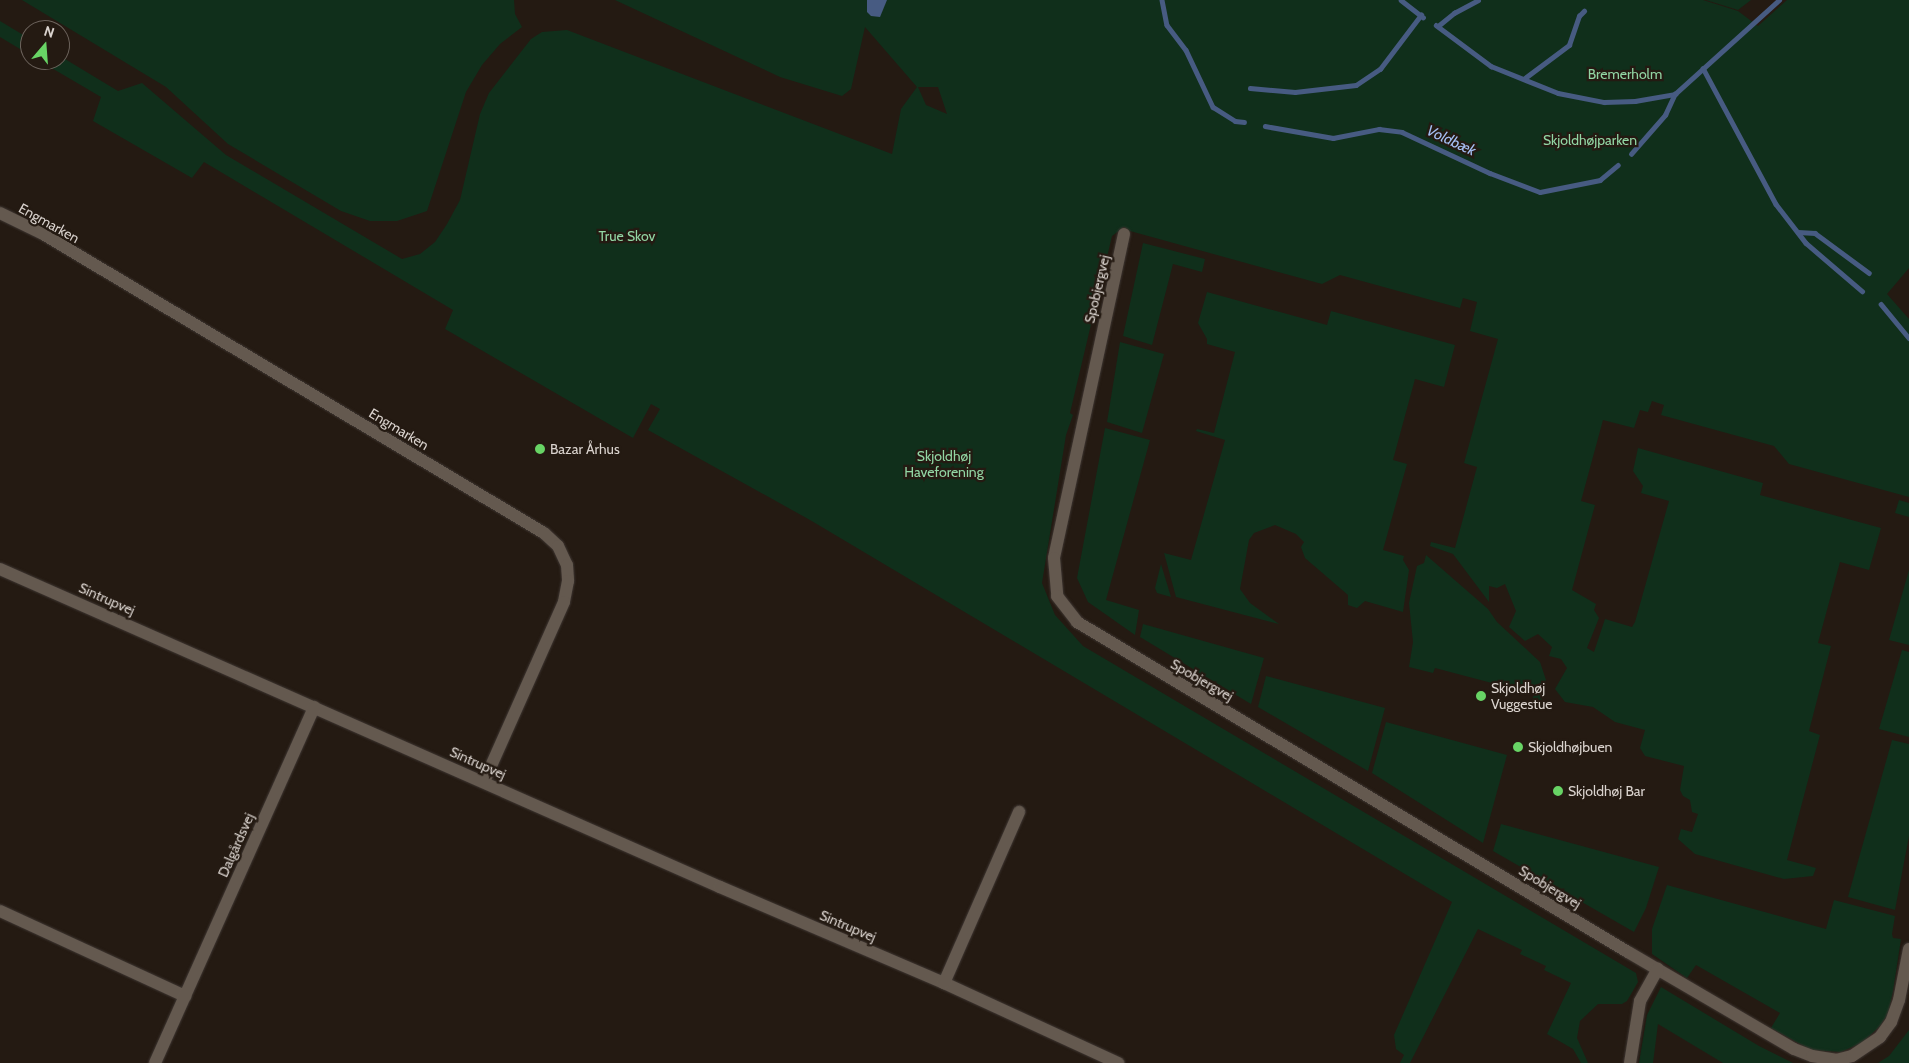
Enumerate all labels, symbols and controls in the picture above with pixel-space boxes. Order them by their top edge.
north arrow [20,20,70,70]
text: N [42,22,57,42]
park label: Bremerholm [1588,66,1662,82]
water label: Voldbæk [1423,122,1479,160]
park label: Skjoldhøjparken [1543,132,1637,148]
street label: Engmarken [16,199,82,247]
park label: True Skov [599,228,655,244]
street label: Spobjergvej [1081,253,1113,325]
street label: Engmarken [366,405,432,453]
place label: Bazar Århus [550,441,620,457]
marker: Bazar Århus [534,443,546,455]
park label: Skjoldhøj Haveforening [904,448,984,481]
street label: Sintrupvej [76,579,138,619]
street label: Spobjergvej [1168,655,1236,705]
place label: Skjoldhøj Vuggestue [1491,680,1553,712]
marker: Skjoldhøj Vuggestue [1475,690,1487,702]
place label: Skjoldhøjbuen [1528,739,1612,755]
marker: Skjoldhøjbuen [1512,741,1524,753]
street label: Sintrupvej [447,743,509,783]
place label: Skjoldhøj Bar [1568,783,1645,799]
marker: Skjoldhøj Bar [1552,785,1564,797]
street label: Dalgårdsvej [214,810,258,880]
street label: Spobjergvej [1516,862,1584,912]
street label: Sintrupvej [817,907,879,945]

